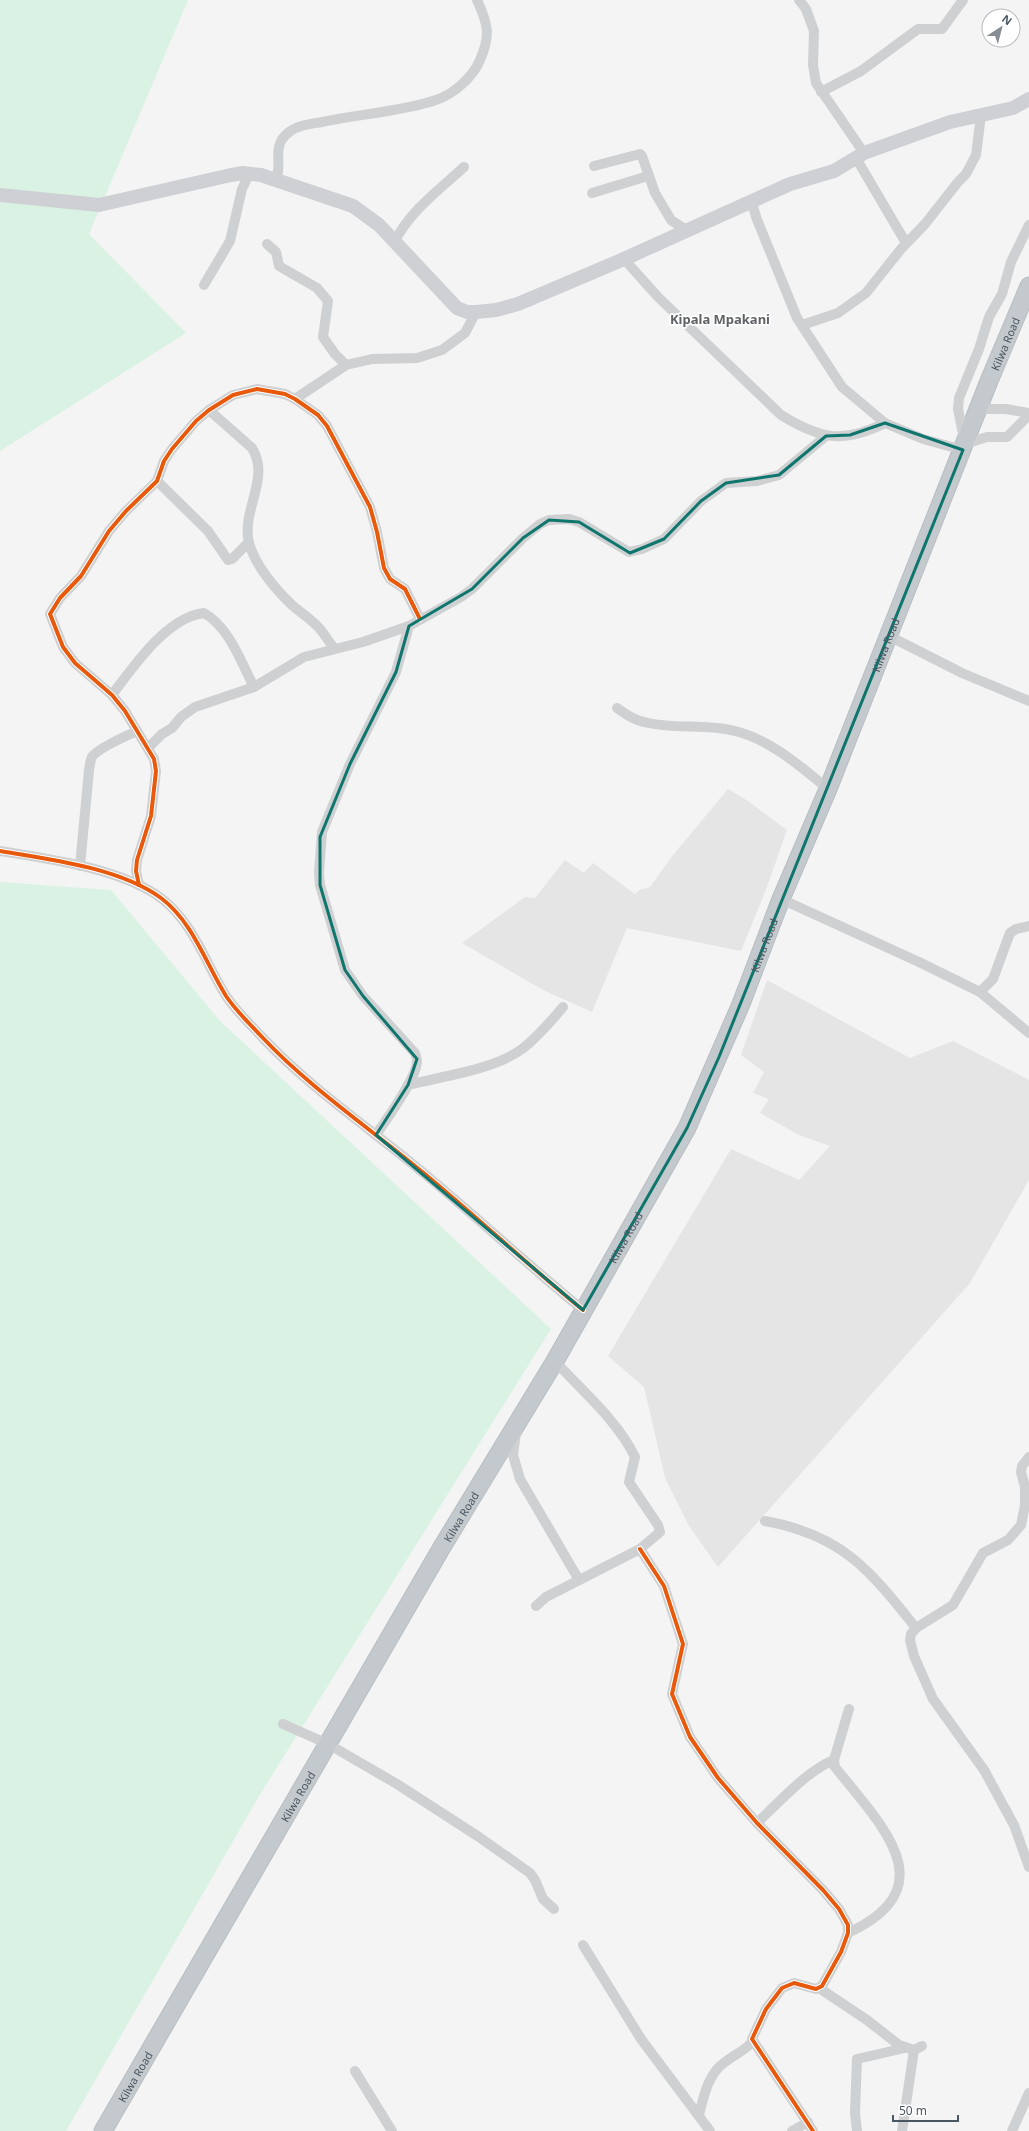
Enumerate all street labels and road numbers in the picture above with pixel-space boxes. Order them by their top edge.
street label: Kilwa Road [987,315,1023,373]
street label: Kilwa Road [868,616,902,674]
street label: Kilwa Road [746,916,781,974]
street label: Kilwa Road [605,1209,646,1266]
street label: Kilwa Road [439,1488,482,1545]
street label: Kilwa Road [277,1768,318,1825]
street label: Kilwa Road [114,2048,155,2105]

